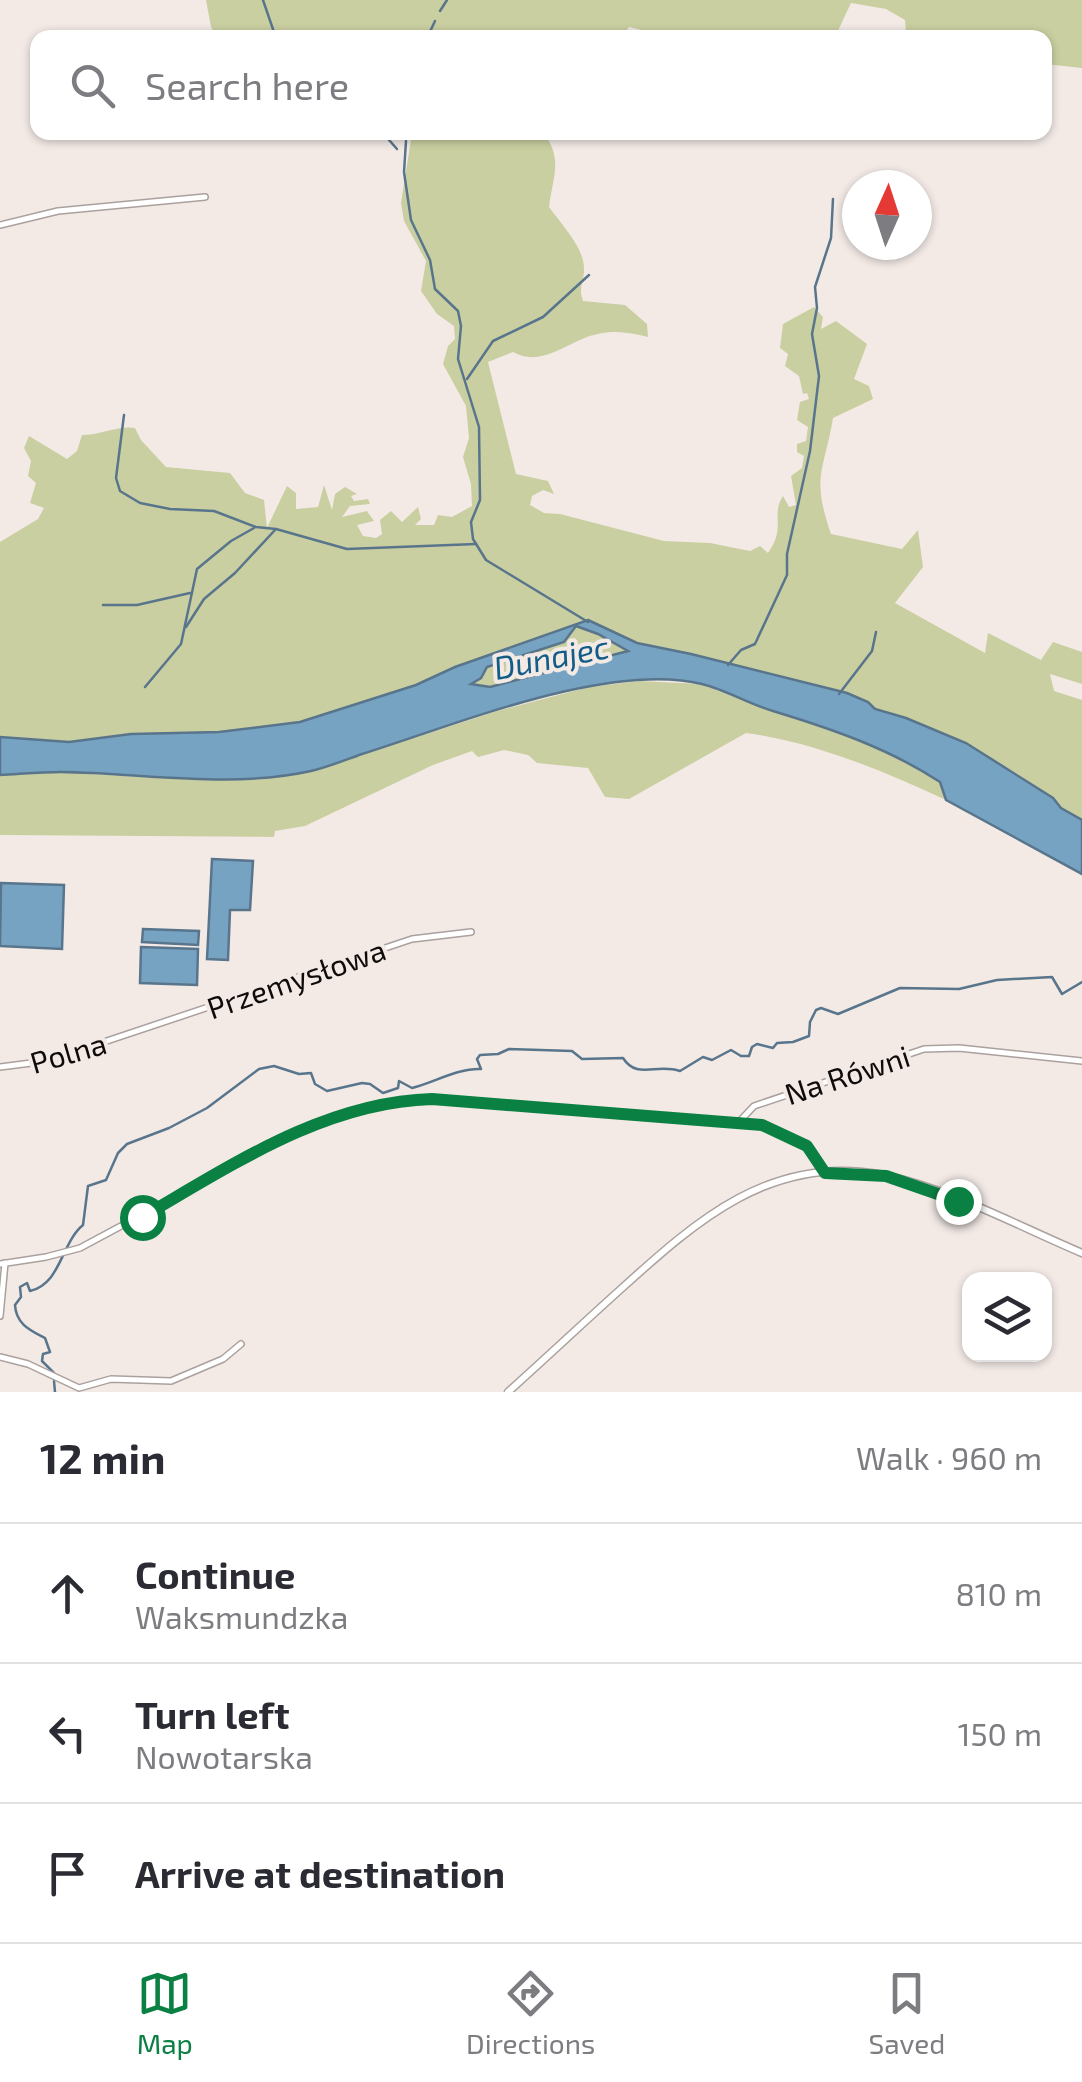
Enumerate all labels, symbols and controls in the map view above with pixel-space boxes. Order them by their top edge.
search box [30,30,1052,140]
icon: search [65,58,120,113]
text: Search here [145,62,349,108]
north arrow [842,170,932,260]
water label: Dunajec [490,626,612,687]
street label: Przemysłowa [202,931,390,1025]
street label: Polna [26,1024,110,1080]
street label: Na Równi [780,1037,914,1111]
route end [936,1179,982,1225]
route start [120,1195,166,1241]
map controls [962,1272,1052,1362]
button: layers [962,1272,1052,1362]
text: 12 min [40,1432,165,1482]
text: Walk · 960 m [856,1438,1042,1476]
text: Continue [135,1551,295,1597]
icon: ahead [40,1566,95,1621]
text: 810 m [955,1574,1042,1612]
text: Waksmundzka [135,1597,348,1635]
text: Turn left [135,1691,290,1737]
icon: left [40,1706,95,1761]
text: 150 m [958,1714,1042,1752]
text: Nowotarska [135,1737,313,1775]
icon: arrive [40,1846,95,1901]
text: Arrive at destination [135,1850,505,1896]
tab: Map [137,1966,193,2060]
tab: Directions [466,1966,595,2060]
tab: Saved [869,1966,945,2060]

